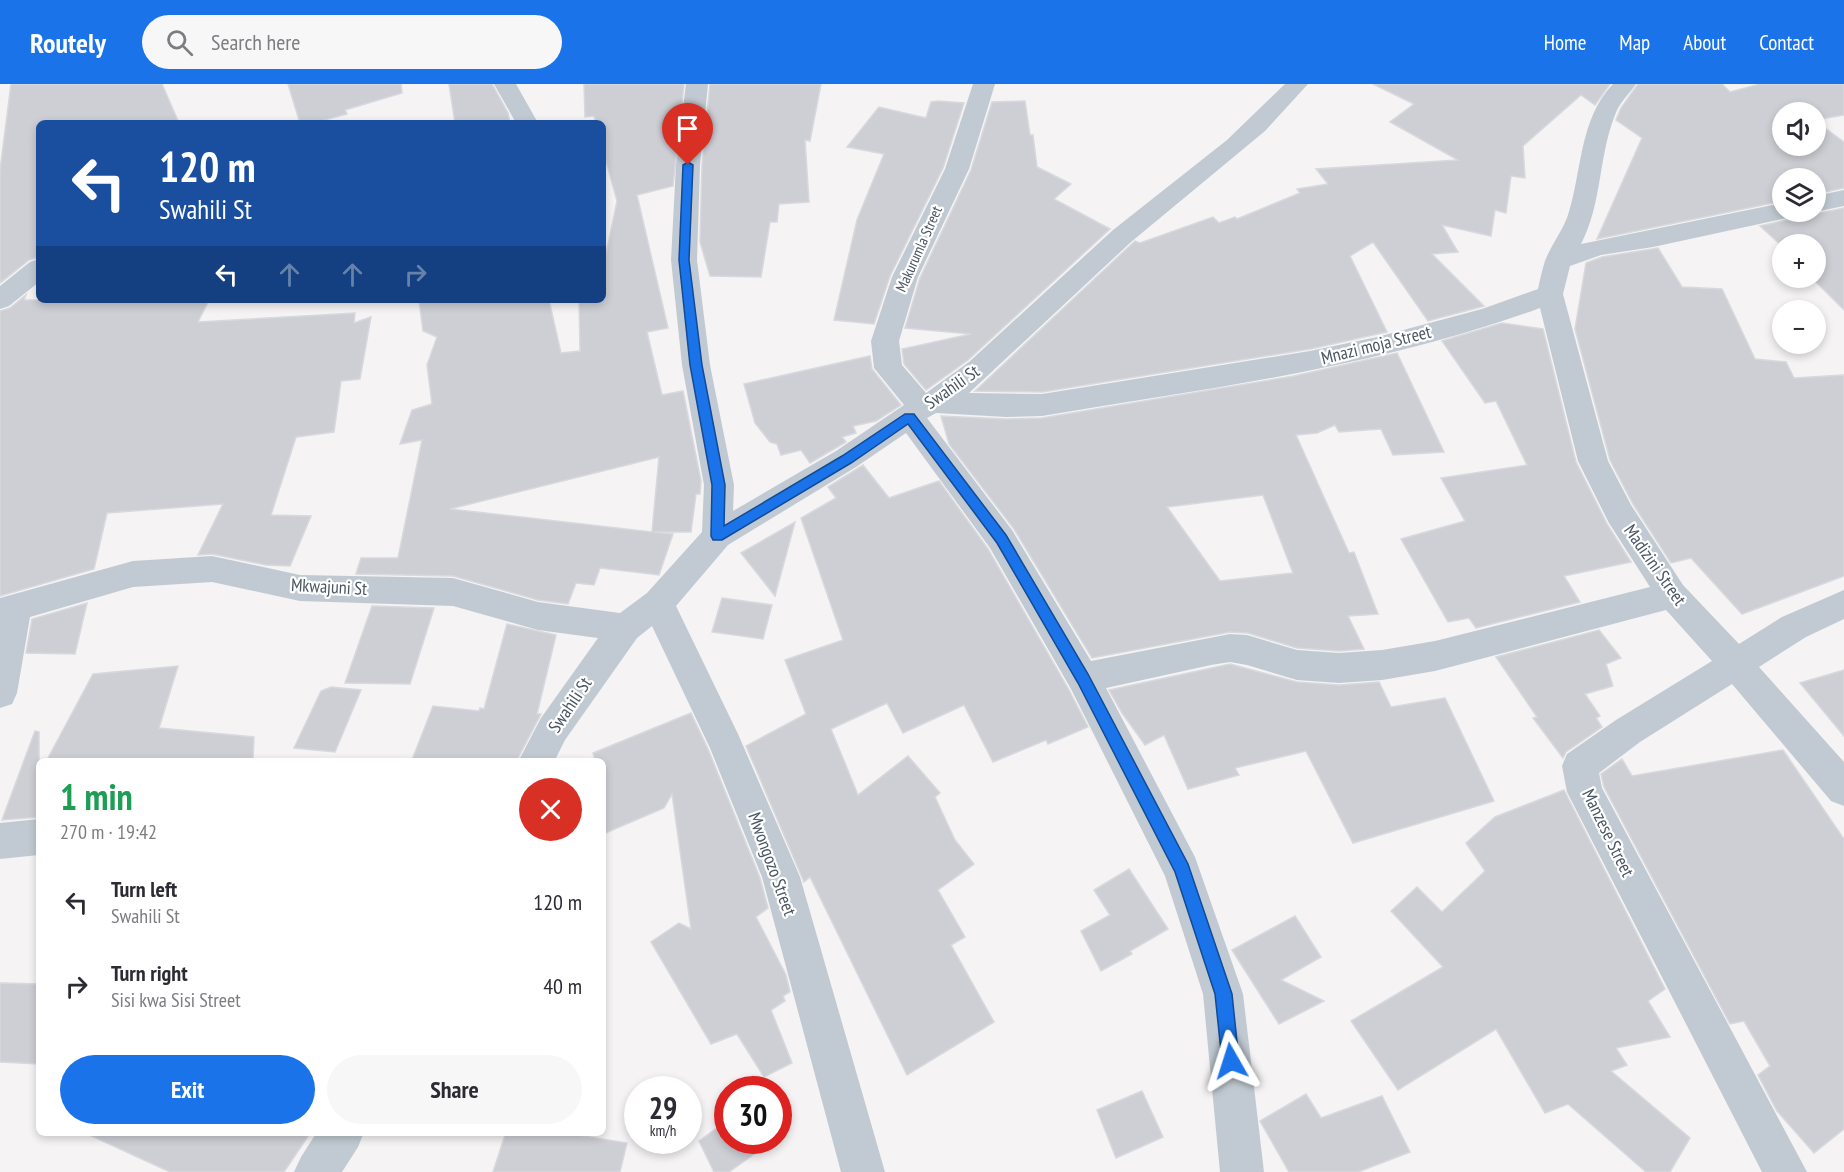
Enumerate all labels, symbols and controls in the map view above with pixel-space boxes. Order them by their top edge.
search box [142,15,562,69]
text: Routely [30,24,106,61]
icon: search [163,26,196,59]
text: Search here [211,28,300,56]
text: Home [1544,29,1586,56]
text: Map [1619,29,1650,56]
text: About [1683,29,1726,56]
text: Contact [1759,29,1814,56]
map controls [1772,102,1826,354]
button: sound [1772,102,1826,156]
pin [662,103,713,165]
icon: arrive [671,112,704,145]
text: 120 m [159,139,256,194]
icon: left [60,144,138,222]
button: layers [1772,168,1826,222]
text: Swahili St [159,192,252,226]
street label: Makurumla Street [891,203,946,295]
button: + [1772,234,1826,288]
icon: left [210,258,243,291]
icon: ahead [273,258,306,291]
icon: ahead [336,258,369,291]
icon: right [399,258,432,291]
button: − [1772,300,1826,354]
street label: Mnazi moja Street [1319,320,1433,369]
street label: Swahili St [920,359,984,414]
street label: Madizini Street [1619,520,1692,610]
street label: Mkwajuni St [290,573,368,600]
street label: Swahili St [543,673,596,737]
text: 1 min [60,773,133,820]
button: close [519,778,582,841]
street label: Manzese Street [1577,785,1640,880]
street label: Mwongozo Street [743,809,802,919]
text: 270 m · 19:42 [60,819,157,845]
text: Turn left [111,875,177,903]
icon: left [60,886,93,919]
text: 120 m [533,888,582,916]
text: Swahili St [111,903,180,929]
text: Turn right [111,959,188,987]
icon: right [60,970,93,1003]
text: 40 m [543,972,582,1000]
text: Sisi kwa Sisi Street [111,987,241,1013]
position arrow [1199,1029,1263,1093]
button: Exit [60,1055,315,1124]
button: Share [327,1055,582,1124]
speed limit sign: 30 [714,1076,792,1154]
text: 29 [649,1088,677,1127]
text: km/h [650,1121,676,1140]

